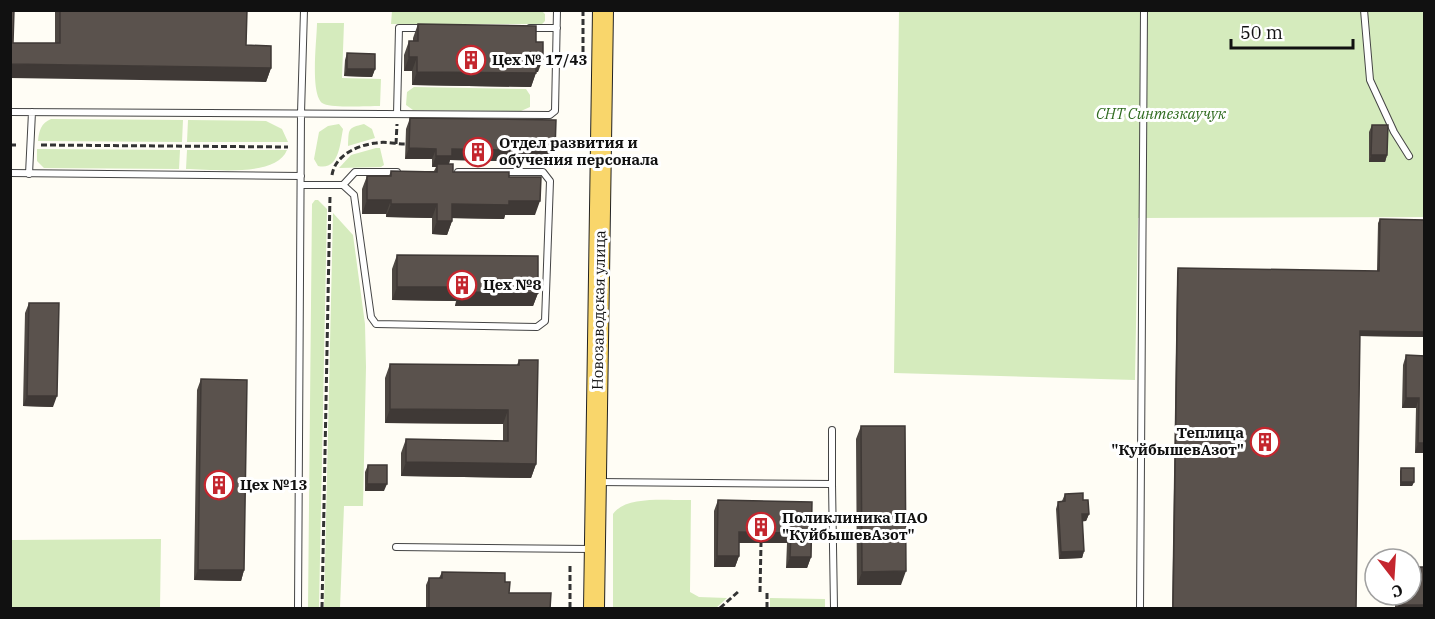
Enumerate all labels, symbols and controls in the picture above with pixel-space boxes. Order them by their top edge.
scale bar [1231,12,1352,50]
text: 50 m [1240,21,1283,44]
building icon: Цех № 17/43 [455,44,487,76]
place label: Цех № 17/43 [492,50,588,69]
park label: СНТ Синтезкаучук [1096,104,1227,123]
place label: Отдел развития и обучения персонала [499,133,659,169]
building icon: Отдел развития и обучения персонала [462,136,494,168]
street label: Новозаводская улица [588,230,609,390]
building icon: Цех №8 [446,269,478,301]
place label: Цех №8 [483,275,542,294]
place label: Теплица "КуйбышевАзот" [1111,423,1244,459]
building icon: Теплица "КуйбышевАзот" [1249,426,1281,458]
building icon: Цех №13 [203,469,235,501]
place label: Цех №13 [240,475,308,494]
place label: Поликлиника ПАО "КуйбышевАзот" [782,508,928,544]
building icon: Поликлиника ПАО "КуйбышевАзот" [745,511,777,543]
north arrow [1363,547,1423,607]
text: С [1389,580,1405,602]

